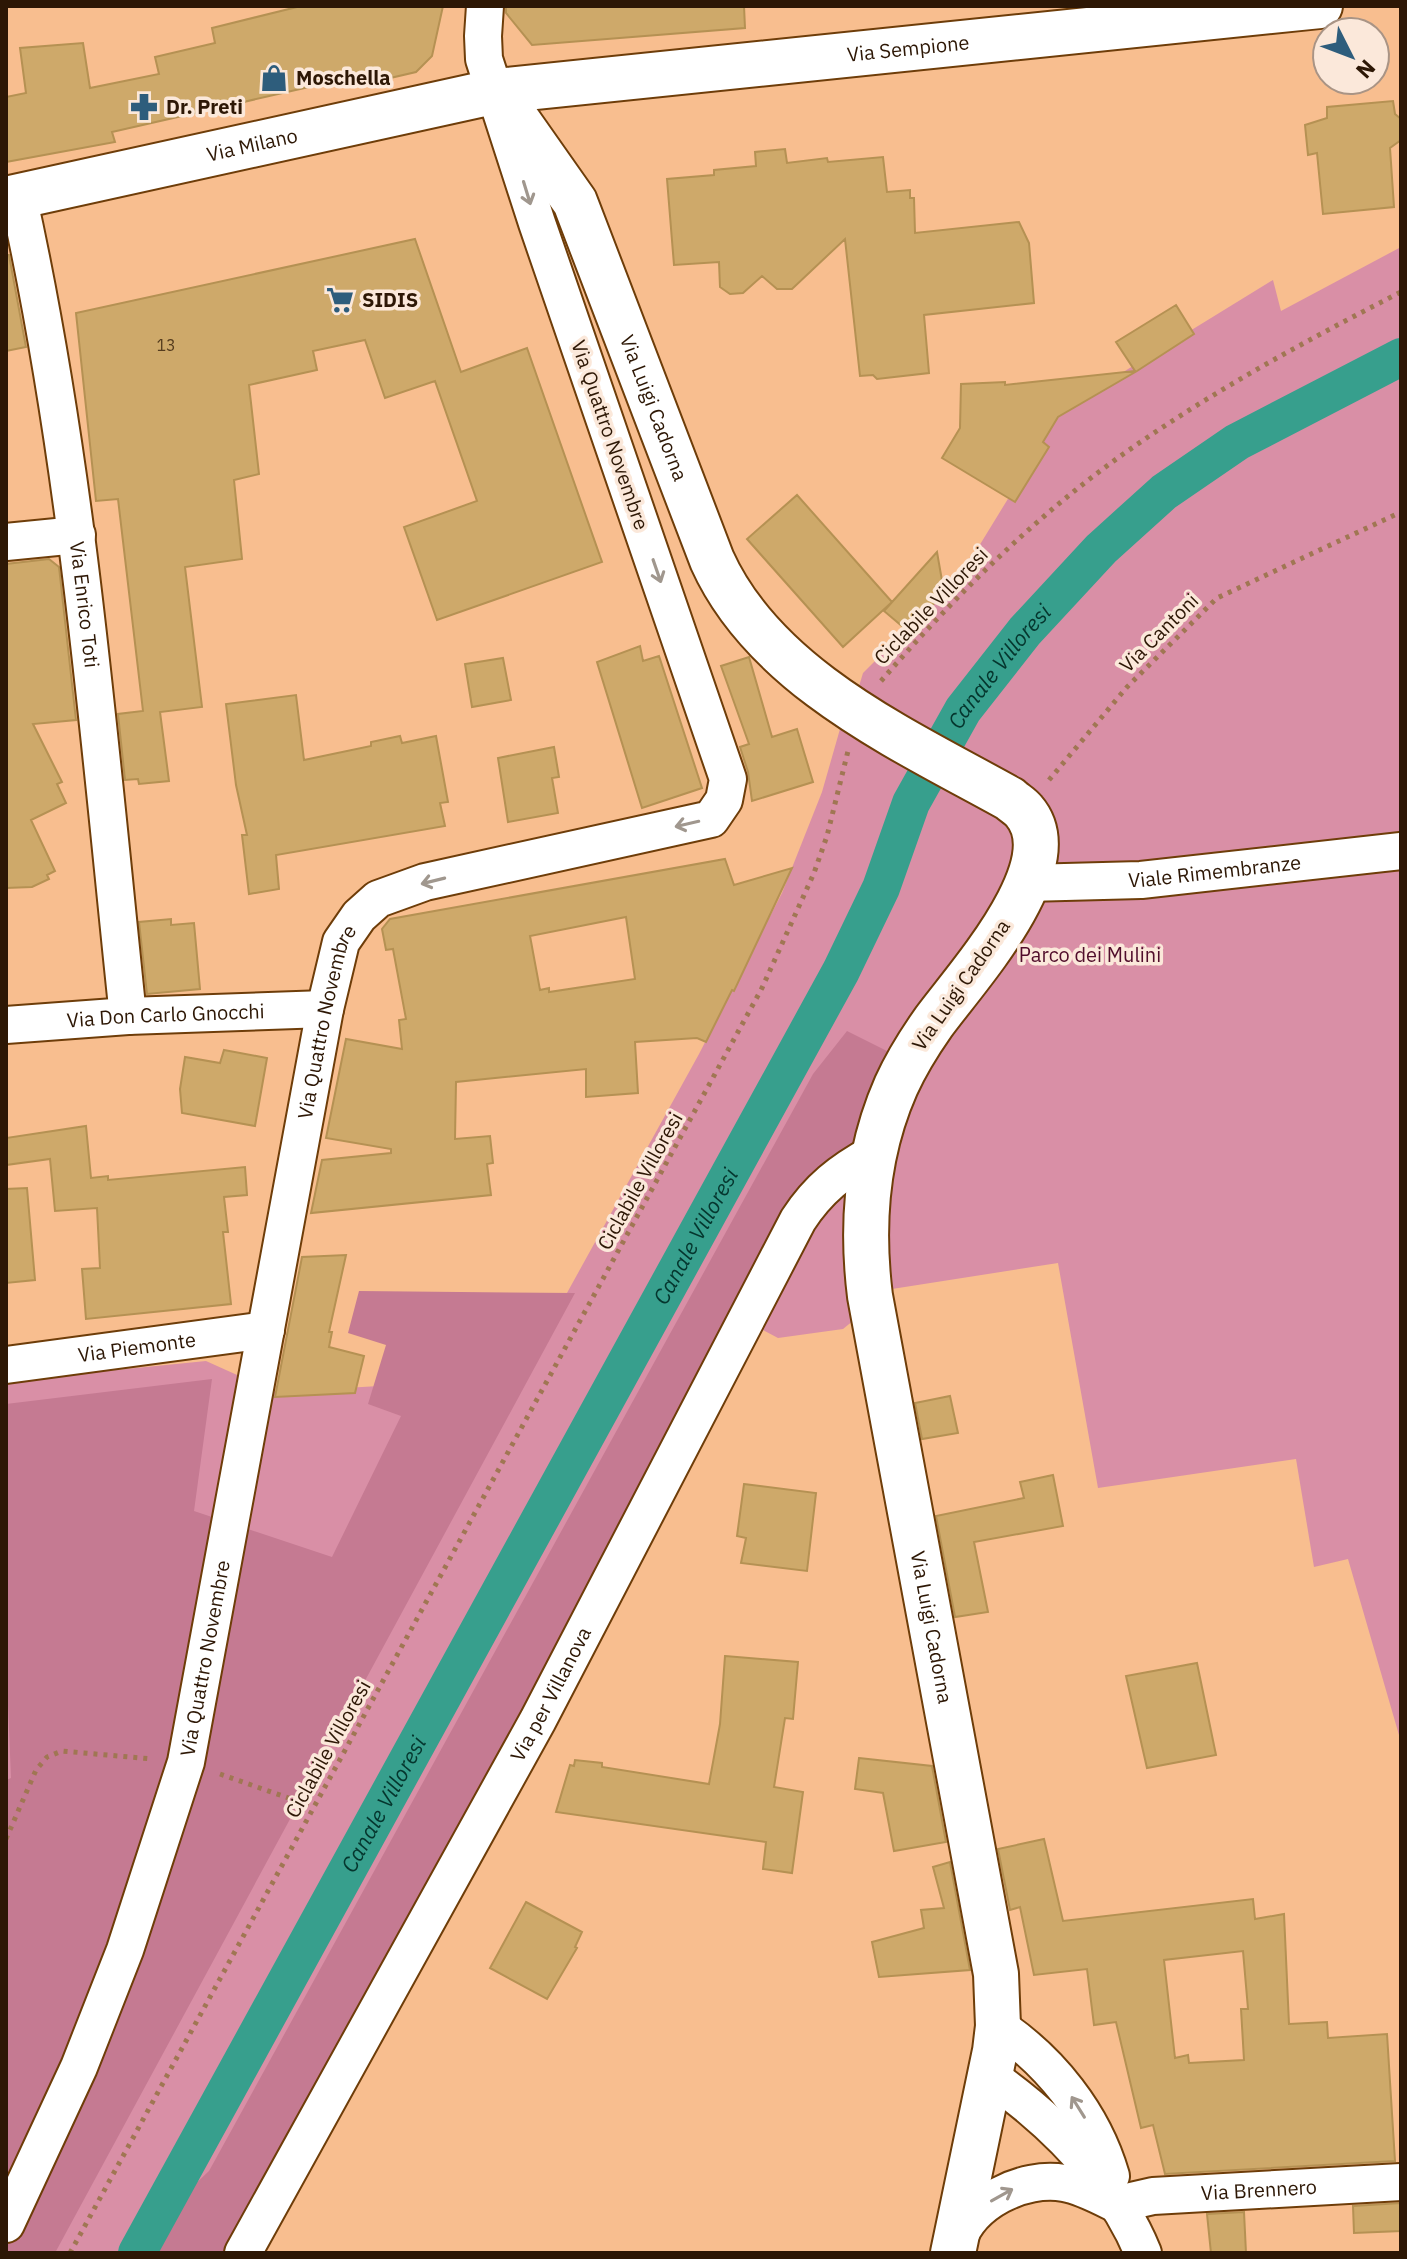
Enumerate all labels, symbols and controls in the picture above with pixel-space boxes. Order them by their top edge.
north arrow [1311,16,1391,96]
street label: Via Sempione [846,28,971,68]
text: N [1350,54,1382,85]
shop icon: Moschella [259,63,289,93]
place label: Moschella [296,64,391,91]
pharmacy icon: Dr. Preti [129,92,159,122]
place label: Dr. Preti [166,93,243,120]
street label: Via Milano [204,121,300,168]
one-way arrow [520,179,535,205]
supermarket icon: SIDIS [325,285,355,315]
place label: SIDIS [362,286,418,313]
street label: Via Luigi Cadorna [614,331,695,485]
house number: 13 [156,335,176,355]
street label: Via Quattro Novembre [565,336,656,533]
street label: Via Enrico Toti [64,540,106,669]
street label: Ciclabile Villoresi [868,541,994,670]
one-way arrow [650,559,665,584]
street label: Via Cantoni [1113,587,1204,678]
water label: Canale Villoresi [941,597,1057,733]
one-way arrow [675,817,700,832]
street label: Viale Rimembranze [1128,848,1302,893]
one-way arrow [421,874,447,889]
street label: Via Luigi Cadorna [905,914,1016,1056]
street label: Via Quattro Novembre [291,919,362,1121]
park label: Parco dei Mulini [1019,941,1161,968]
street label: Via Don Carlo Gnocchi [66,997,265,1033]
street label: Ciclabile Villoresi [591,1107,689,1254]
water label: Canale Villoresi [646,1163,744,1309]
street label: Via Piemonte [76,1326,197,1368]
street label: Via Luigi Cadorna [905,1549,959,1706]
street label: Via Quattro Novembre [173,1558,236,1759]
street label: Via per Villanova [504,1622,597,1766]
street label: Ciclabile Villoresi [279,1675,377,1822]
water label: Canale Villoresi [334,1731,432,1877]
one-way arrow [1069,2096,1085,2119]
street label: Via Brennero [1200,2173,1318,2206]
one-way arrow [990,2187,1013,2203]

